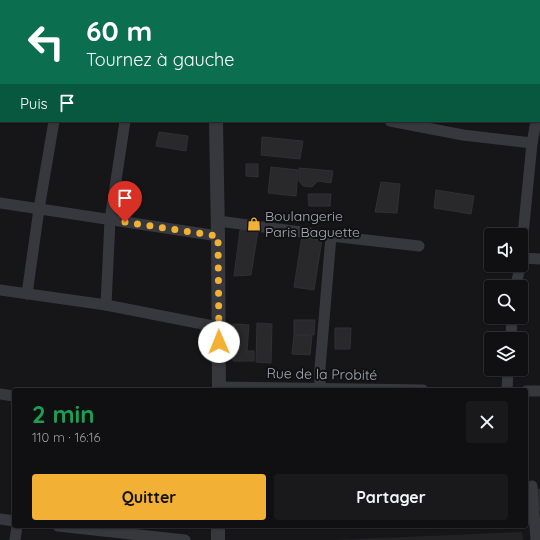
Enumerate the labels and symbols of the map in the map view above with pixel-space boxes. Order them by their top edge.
pin [108,181,142,222]
place label: Boulangerie Paris Baguette [265,207,360,241]
shop icon: Boulangerie Paris Baguette [246,216,262,232]
position arrow [198,321,240,363]
street label: Rue de la Probité [267,364,378,384]

